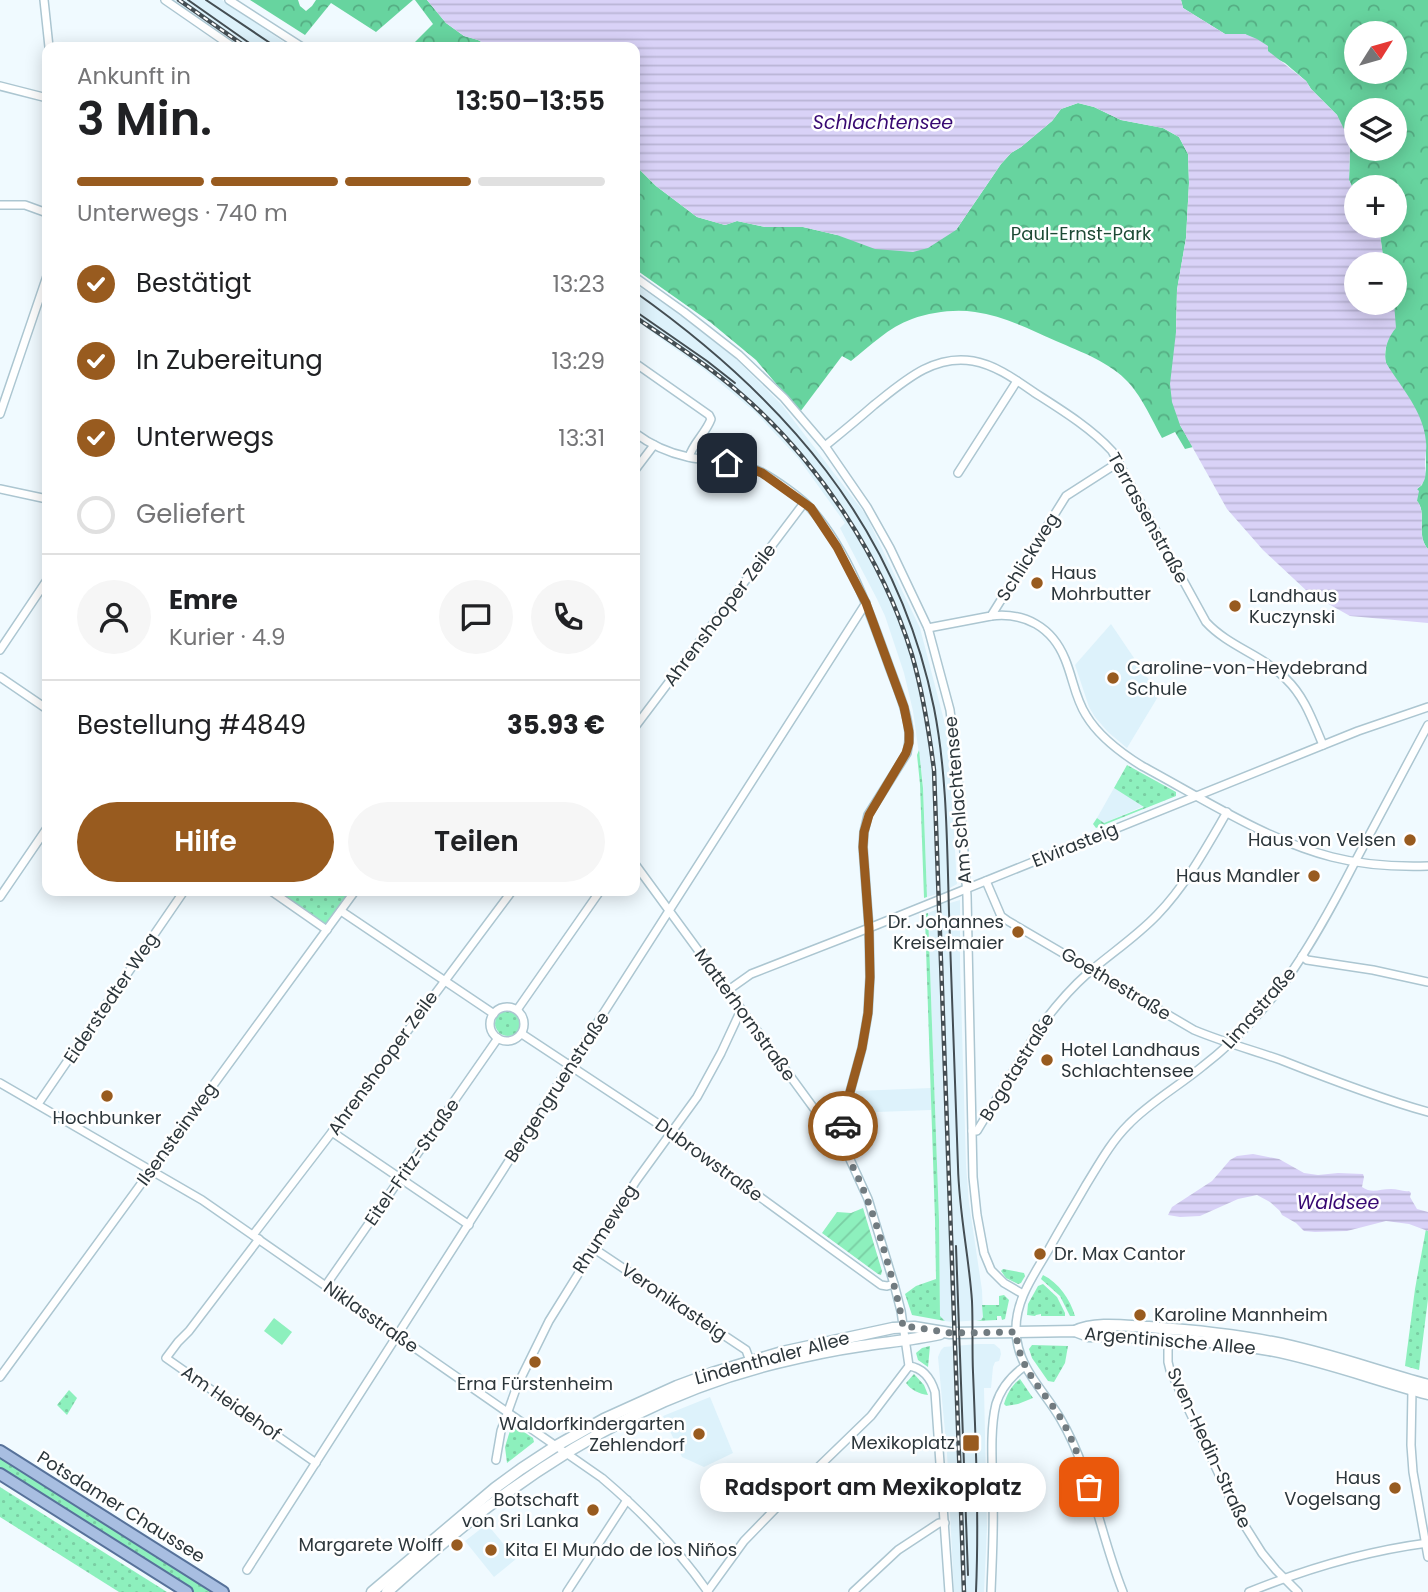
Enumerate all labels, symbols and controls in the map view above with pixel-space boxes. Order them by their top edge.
north arrow [1344,21,1407,84]
map controls [1344,21,1407,315]
text: Ankunft in [77,60,191,92]
text: 13:50–13:55 [456,83,605,119]
text: 3 Min. [77,87,212,151]
button: layers [1344,98,1407,161]
water label: Schlachtensee [813,109,953,136]
button: + [1344,175,1407,238]
text: Unterwegs · 740 m [77,197,288,229]
park label: Paul-Ernst-Park [1011,221,1152,246]
button: − [1344,252,1407,315]
icon: check [77,265,115,303]
text: Bestätigt [136,265,252,301]
text: 13:23 [552,268,605,300]
icon: check [77,342,115,380]
text: In Zubereitung [136,342,323,378]
text: 13:29 [551,345,605,377]
icon: check [77,419,115,457]
text: Unterwegs [136,419,274,455]
text: 13:31 [558,422,605,454]
pin [697,433,757,493]
icon: home [708,444,746,482]
street label: Terrassenstraße [1102,448,1195,588]
text: Geliefert [136,496,245,532]
street label: Schlickweg [990,508,1065,606]
street label: Ahrenshooper Zeile [658,538,782,691]
place label: Haus Mohrbutter [1051,560,1151,606]
marker: Haus Mohrbutter [1029,575,1045,591]
button: person [77,580,151,654]
button: chat [439,580,513,654]
button: phone [531,580,605,654]
text: Emre [169,582,238,618]
place label: Landhaus Kuczynski [1249,583,1337,629]
marker: Landhaus Kuczynski [1227,598,1243,614]
text: Kurier · 4.9 [169,621,286,653]
place label: Caroline-von-Heydebrand Schule [1127,655,1368,701]
marker: Caroline-von-Heydebrand Schule [1105,670,1121,686]
text: Bestellung #4849 [77,707,306,743]
text: 35.93 € [507,707,605,743]
street label: Am Schlachtensee [938,715,977,885]
button: Hilfe [77,802,334,882]
button: Teilen [348,802,605,882]
street label: Elvirasteig [1028,816,1122,873]
place label: Haus von Velsen [1248,827,1396,852]
marker: Haus von Velsen [1402,832,1418,848]
place label: Haus Mandler [1176,863,1300,888]
marker: Haus Mandler [1306,868,1322,884]
place label: Dr. Johannes Kreiselmaier [888,909,1004,955]
marker: Dr. Johannes Kreiselmaier [1010,924,1026,940]
street label: Eiderstedter Weg [57,927,164,1068]
street label: Goethestraße [1057,941,1176,1026]
street label: Matterhornstraße [689,943,802,1086]
street label: Limastraße [1216,961,1301,1054]
street label: Ahrenshooper Zeile [322,985,443,1140]
street label: Bergengruenstraße [498,1006,615,1167]
street label: Bogotastraße [973,1008,1060,1126]
place label: Hotel Landhaus Schlachtensee [1061,1037,1200,1083]
marker: Hotel Landhaus Schlachtensee [1039,1052,1055,1068]
street label: Ilsensteinweg [131,1077,223,1190]
marker: Hochbunker [99,1088,115,1104]
courier [808,1091,878,1161]
street label: Eitel-Fritz-Straße [358,1093,465,1230]
place label: Hochbunker [53,1105,162,1130]
icon: car [824,1107,862,1145]
street label: Dubrowstraße [650,1112,768,1207]
street label: Rhumeweg [566,1179,643,1278]
water label: Waldsee [1297,1189,1379,1216]
place label: Dr. Max Cantor [1054,1241,1186,1266]
marker: Dr. Max Cantor [1032,1246,1048,1262]
street label: Veronikasteig [616,1257,732,1346]
street label: Niklasstraße [319,1275,424,1359]
place label: Karoline Mannheim [1154,1302,1328,1327]
marker: Karoline Mannheim [1132,1307,1148,1323]
street label: Argentinische Allee [1083,1321,1257,1360]
street label: Lindenthaler Allee [692,1325,852,1390]
marker: Erna Fürstenheim [527,1354,543,1370]
street label: Am Heidehof [177,1359,286,1446]
street label: Sven-Hedin-Straße [1161,1364,1258,1532]
place label: Erna Fürstenheim [457,1371,613,1396]
place label: Waldorfkindergarten Zehlendorf [499,1411,685,1457]
marker: Waldorfkindergarten Zehlendorf [691,1426,707,1442]
place label: Mexikoplatz [851,1430,955,1455]
marker: Mexikoplatz [961,1433,981,1453]
street label: Potsdamer Chaussee [33,1445,210,1568]
pin [1059,1457,1119,1517]
callout: Radsport am Mexikoplatz [701,1462,1047,1512]
place label: Haus Vogelsang [1284,1465,1381,1511]
icon: bag [1070,1468,1108,1506]
text: Radsport am Mexikoplatz [725,1471,1022,1503]
marker: Haus Vogelsang [1387,1480,1403,1496]
place label: Botschaft von Sri Lanka [462,1487,579,1533]
marker: Botschaft von Sri Lanka [585,1502,601,1518]
place label: Margarete Wolff [299,1532,443,1557]
marker: Margarete Wolff [449,1537,465,1553]
place label: Kita El Mundo de los Niños [505,1537,737,1562]
marker: Kita El Mundo de los Niños [483,1542,499,1558]

